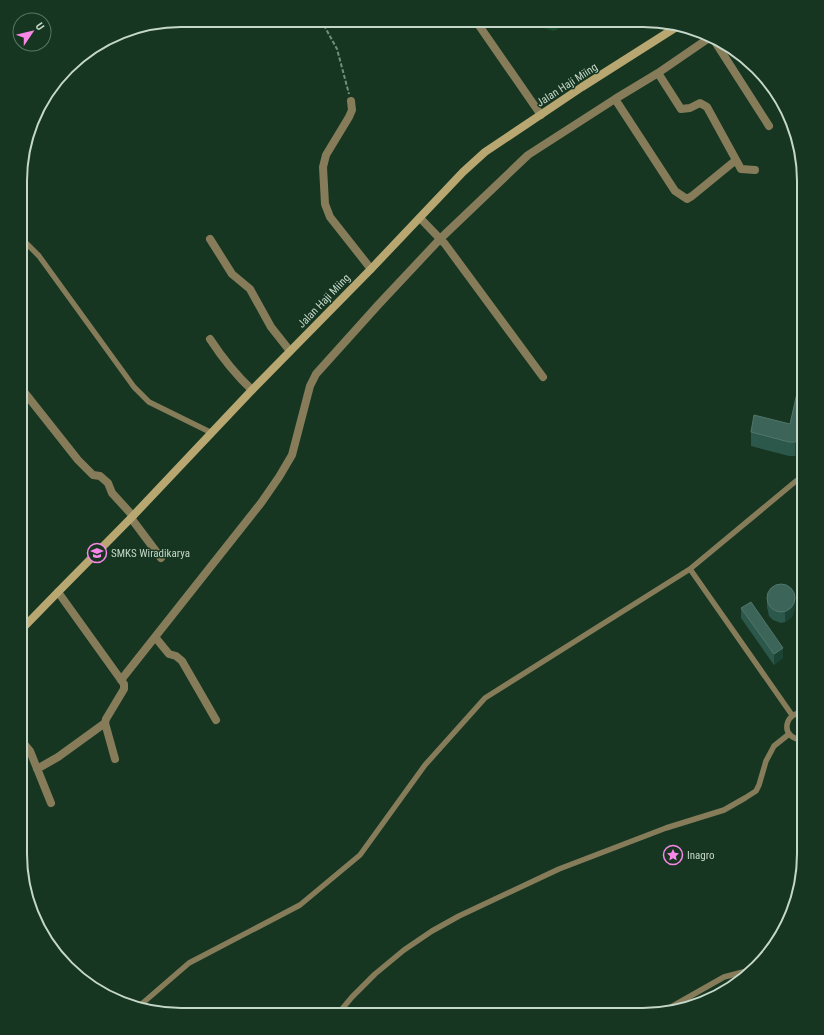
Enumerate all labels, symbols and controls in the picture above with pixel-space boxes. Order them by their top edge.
north arrow [12,12,52,52]
text: U [33,20,47,33]
street label: Jalan Haji Miing [534,60,600,110]
street label: Jalan Haji Miing [295,271,353,331]
school or university icon: SMKS Wiradikarya [86,542,108,564]
place label: SMKS Wiradikarya [111,547,190,560]
place icon: Inagro [662,844,684,866]
place label: Inagro [687,849,715,862]

